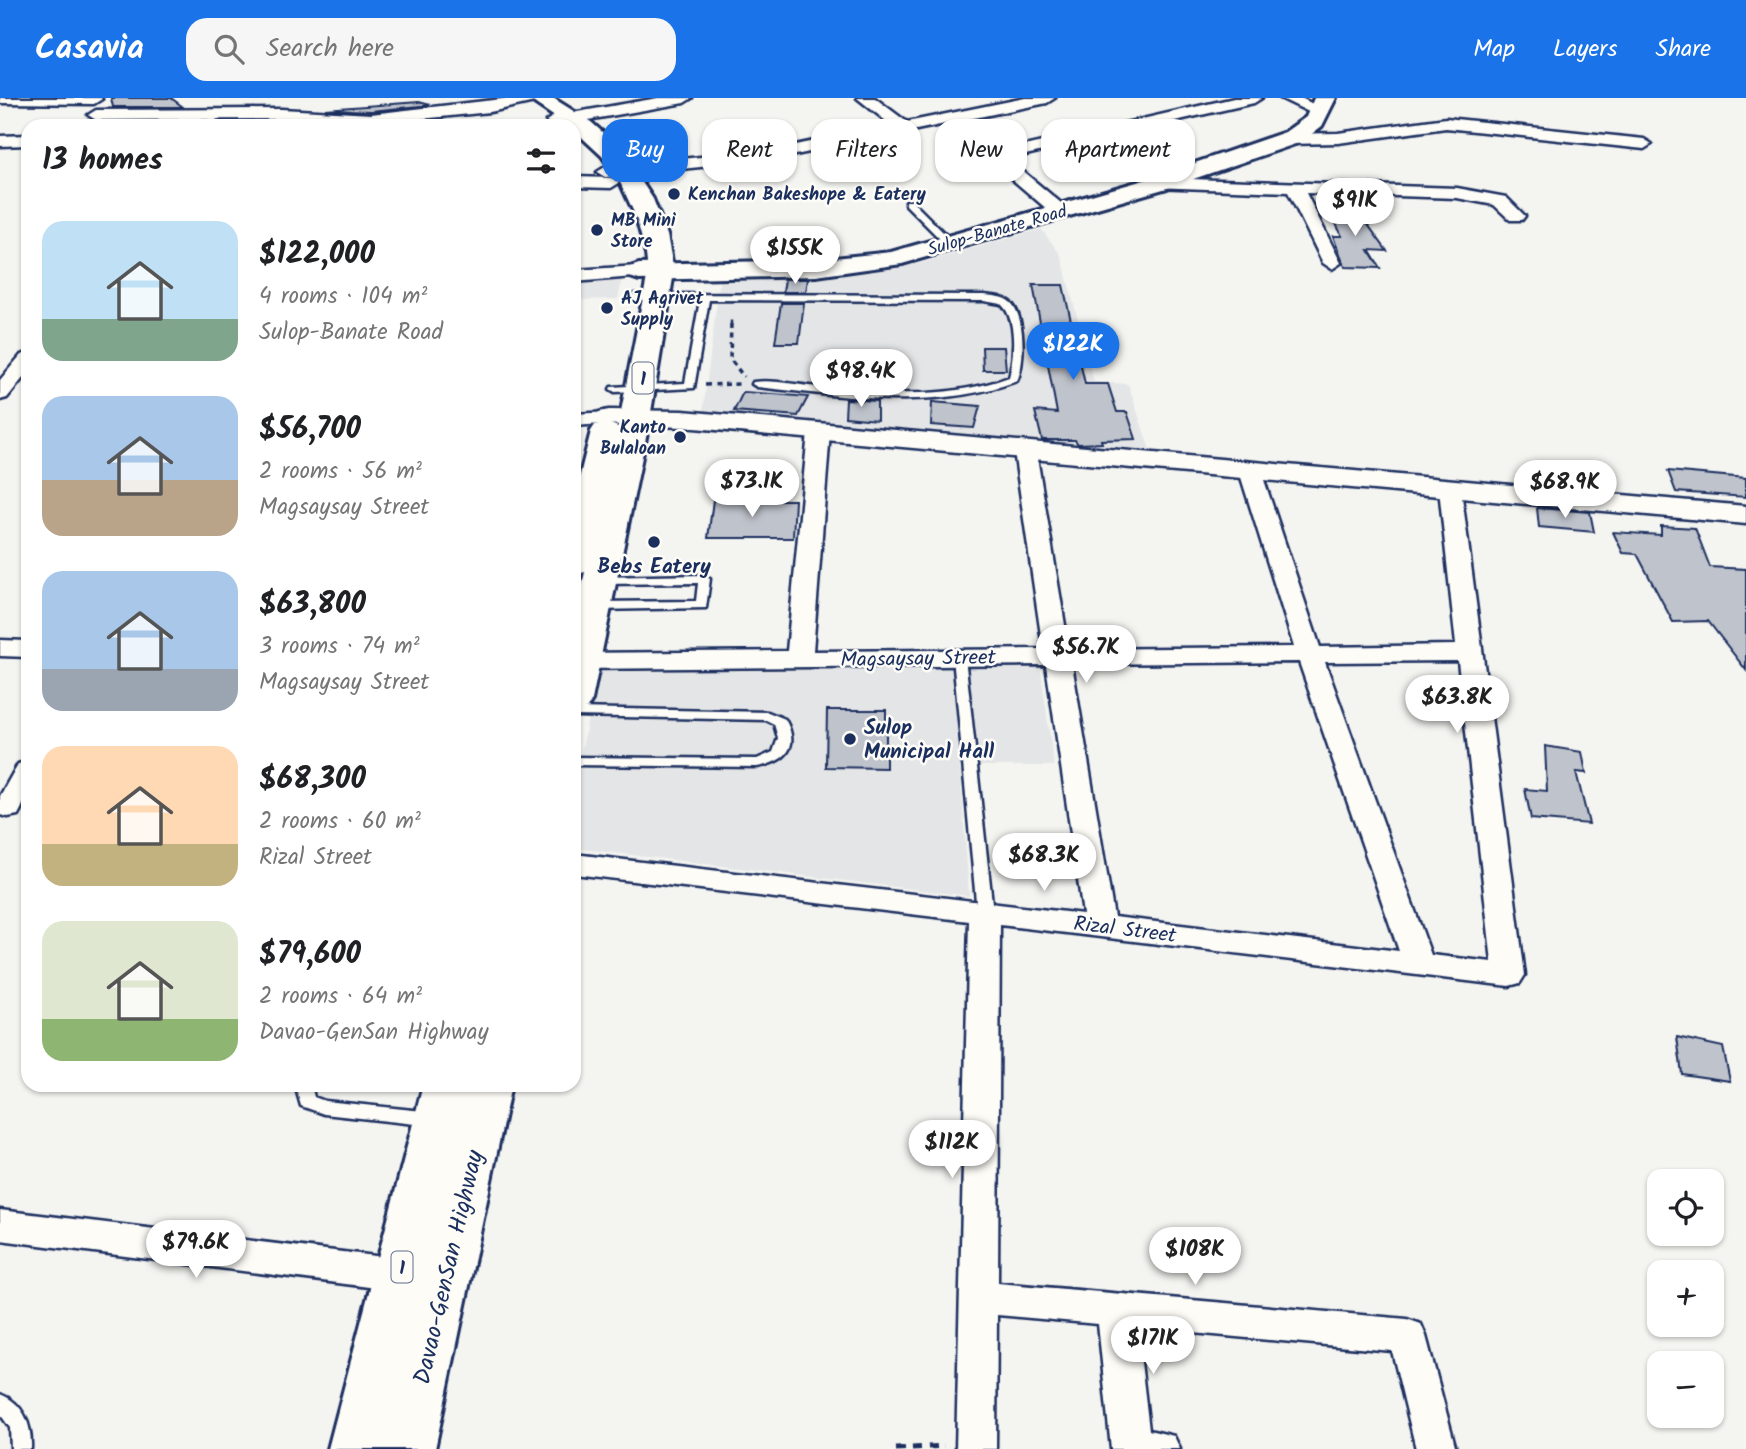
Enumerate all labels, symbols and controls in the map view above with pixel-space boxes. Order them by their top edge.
search box [186,18,676,81]
text: Casavia [35,23,144,76]
text: Search here [266,28,394,70]
icon: search [210,30,248,68]
text: Map [1473,30,1515,69]
text: Layers [1553,30,1617,69]
text: Share [1655,30,1711,69]
chip: Buy [602,119,688,182]
chip: Rent [702,119,797,182]
chip: Filters [811,119,921,182]
chip: New [935,119,1027,182]
chip: Apartment [1041,119,1195,182]
text: 13 homes [42,137,163,185]
icon: filters [522,142,560,180]
pin: $91K [1314,178,1396,238]
place label: Kenchan Bakeshope & Eatery [688,181,926,210]
text: $91K [1332,183,1378,219]
marker: Kenchan Bakeshope & Eatery [666,186,682,202]
street label: Sulop-Banate Road [924,197,1072,265]
place label: MB Mini Store [611,207,676,257]
marker: MB Mini Store [589,222,605,238]
pin: $155K [746,226,844,286]
text: $122,000 [259,231,375,279]
text: $155K [766,231,824,267]
icon: home [98,249,182,333]
text: 4 rooms · 104 m² [259,279,427,315]
place label: AJ Agrivet Supply [621,285,705,335]
marker: AJ Agrivet Supply [599,300,615,316]
text: Sulop-Banate Road [259,315,443,351]
pin: $122K [1024,322,1122,382]
text: $122K [1042,327,1104,363]
pin: $98.4K [804,350,918,409]
text: $98.4K [826,354,896,390]
road number: 1 [632,362,654,394]
text: $56,700 [259,406,361,454]
place label: Kanto Bulaloan [600,414,666,464]
icon: home [98,424,182,508]
marker: Kanto Bulaloan [672,429,688,445]
text: 2 rooms · 56 m² [259,454,422,490]
pin: $73.1K [695,460,809,519]
pin: $68.9K [1508,460,1622,520]
text: $73.1K [720,464,784,500]
text: $68.9K [1530,465,1600,501]
text: Magsaysay Street [259,490,429,526]
marker: Bebs Eatery [646,534,662,550]
place label: Bebs Eatery [597,551,711,584]
text: $63,800 [259,581,366,629]
icon: home [98,599,182,683]
pin: $56.7K [1029,626,1143,685]
text: 3 rooms · 74 m² [259,629,420,665]
text: $56.7K [1052,630,1120,666]
street label: Magsaysay Street [840,642,997,677]
text: Magsaysay Street [259,665,429,701]
pin: $63.8K [1400,676,1514,735]
text: $63.8K [1421,680,1493,716]
place label: Sulop Municipal Hall [864,712,995,769]
marker: Sulop Municipal Hall [842,731,858,747]
text: $68,300 [259,756,366,804]
icon: home [98,774,182,858]
text: 2 rooms · 60 m² [259,804,421,840]
pin: $68.3K [987,834,1101,893]
text: $68.3K [1008,838,1080,874]
text: Rizal Street [259,840,372,876]
street label: Rizal Street [1072,908,1179,953]
text: $79,600 [259,931,361,979]
icon: home [98,949,182,1033]
text: 2 rooms · 64 m² [259,979,422,1015]
text: Davao-GenSan Highway [259,1015,488,1051]
pin: $112K [903,1121,1001,1180]
text: $112K [925,1125,979,1161]
street label: Davao-GenSan Highway [404,1146,496,1388]
map controls [1647,1169,1724,1428]
button: locate [1647,1169,1724,1246]
pin: $79.6K [139,1220,253,1280]
text: $79.6K [162,1225,230,1261]
pin: $108K [1146,1228,1244,1287]
text: $108K [1165,1232,1225,1268]
road number: 1 [392,1252,412,1282]
button: + [1647,1260,1724,1337]
pin: $171K [1104,1316,1202,1376]
text: $171K [1127,1321,1179,1357]
button: − [1647,1351,1724,1428]

